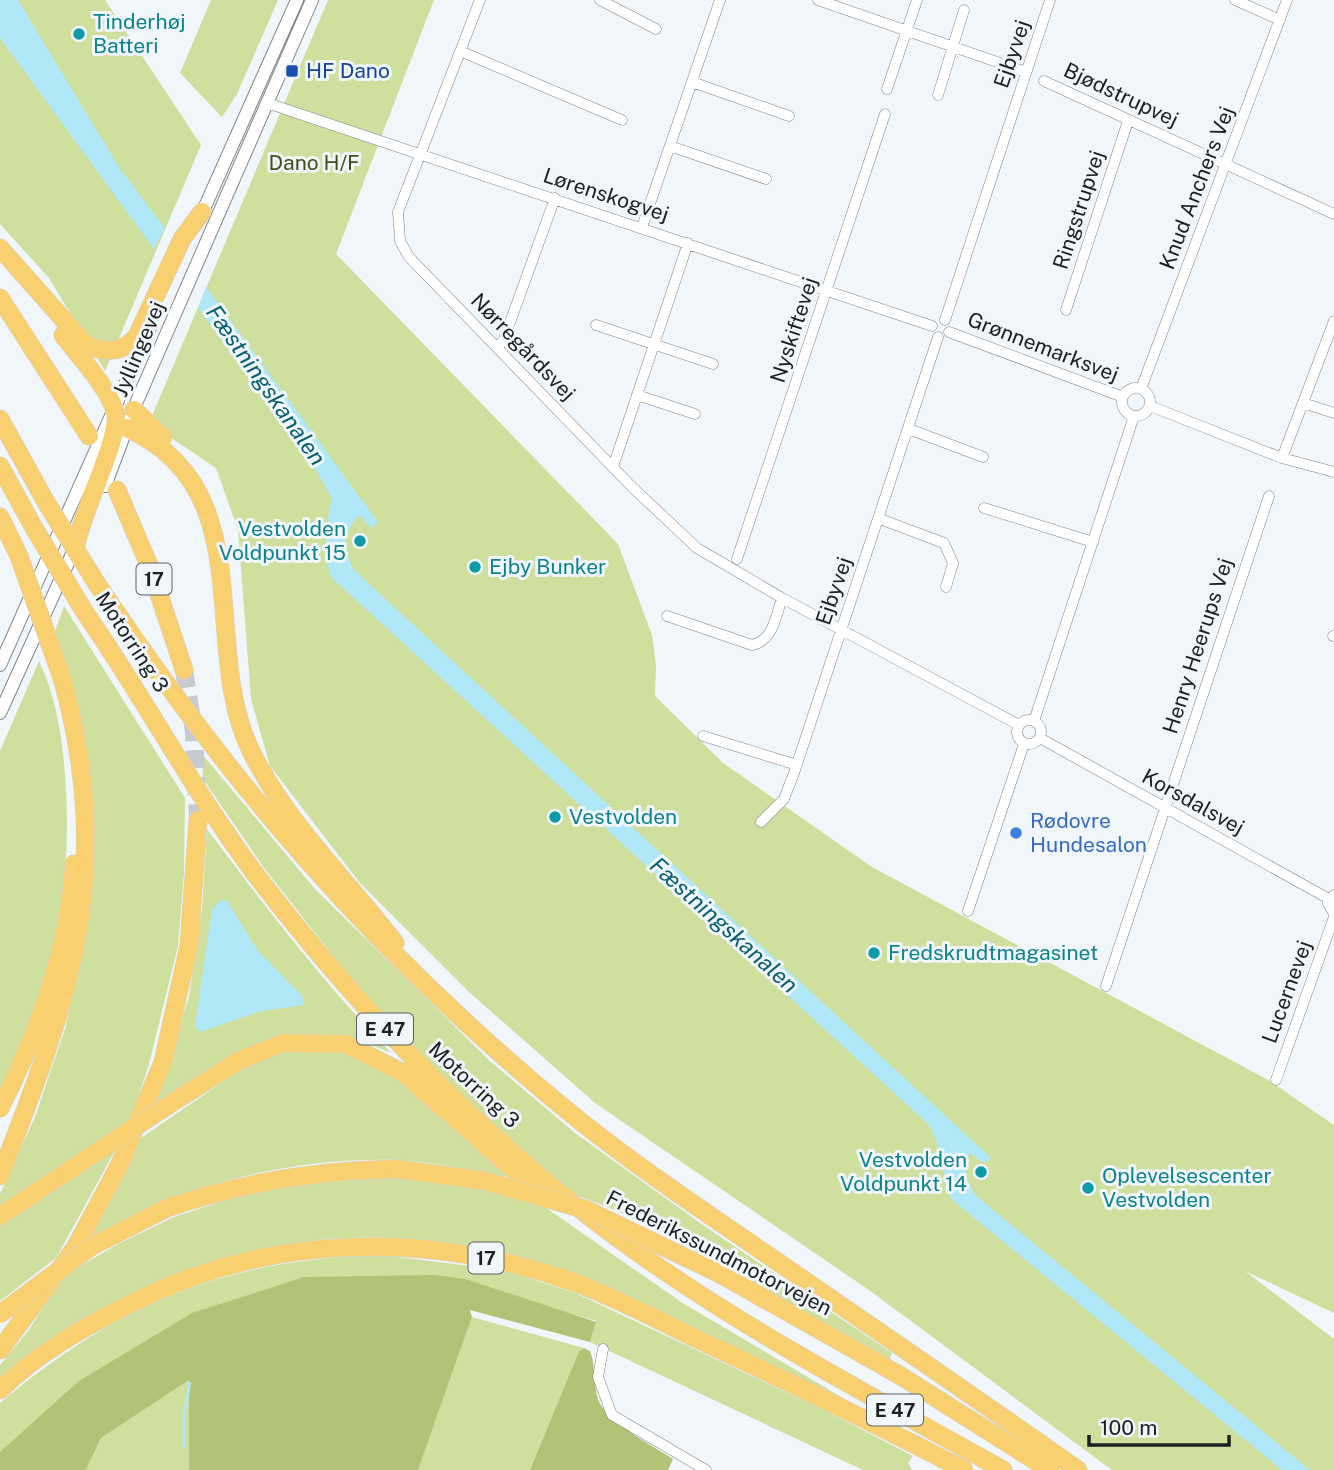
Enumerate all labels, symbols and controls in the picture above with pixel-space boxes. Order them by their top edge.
place label: Tinderhøj Batteri [93,9,185,58]
street label: Ejbyvej [988,17,1035,91]
marker: Tinderhøj Batteri [71,26,87,42]
street label: Bjødstrupvej [1060,57,1183,132]
place label: HF Dano [306,58,390,83]
marker: HF Dano [284,63,300,79]
street label: Knud Anchers Vej [1154,103,1239,273]
street label: Ringstrupvej [1048,147,1109,272]
park label: Dano H/F [268,150,360,175]
street label: Lørenskogvej [540,162,672,227]
street label: Nyskiftevej [765,274,822,386]
street label: Nørregårdsvej [466,288,581,405]
street label: Jyllingevej [107,297,170,400]
water label: Fæstningskanalen [201,299,332,470]
street label: Grønnemarksvej [964,306,1122,387]
place label: Vestvolden Voldpunkt 15 [219,516,346,565]
marker: Vestvolden Voldpunkt 15 [352,533,368,549]
place label: Ejby Bunker [489,554,606,579]
street label: Ejbyvej [810,554,857,628]
street label: Henry Heerups Vej [1157,555,1238,737]
marker: Ejby Bunker [467,559,483,575]
road number: 17 [136,564,172,594]
street label: Motorring 3 [91,587,174,697]
street label: Korsdalsvej [1138,763,1249,840]
place label: Vestvolden [569,804,677,829]
place label: Rødovre Hundesalon [1030,808,1147,857]
marker: Vestvolden [547,809,563,825]
marker: Rødovre Hundesalon [1008,825,1024,841]
water label: Fæstningskanalen [645,851,804,998]
street label: Lucernevej [1256,937,1317,1047]
place label: Fredskrudtmagasinet [888,940,1098,965]
marker: Fredskrudtmagasinet [866,945,882,961]
road number: E 47 [357,1014,413,1044]
street label: Motorring 3 [424,1036,525,1133]
place label: Vestvolden Voldpunkt 14 [840,1147,967,1196]
place label: Oplevelsescenter Vestvolden [1102,1163,1272,1212]
marker: Vestvolden Voldpunkt 14 [973,1164,989,1180]
marker: Oplevelsescenter Vestvolden [1080,1180,1096,1196]
street label: Frederikssundmotorvejen [602,1185,836,1320]
road number: 17 [468,1242,504,1274]
road number: E 47 [867,1394,923,1426]
scale bar [1089,1404,1229,1448]
text: 100 m [1100,1415,1157,1440]

